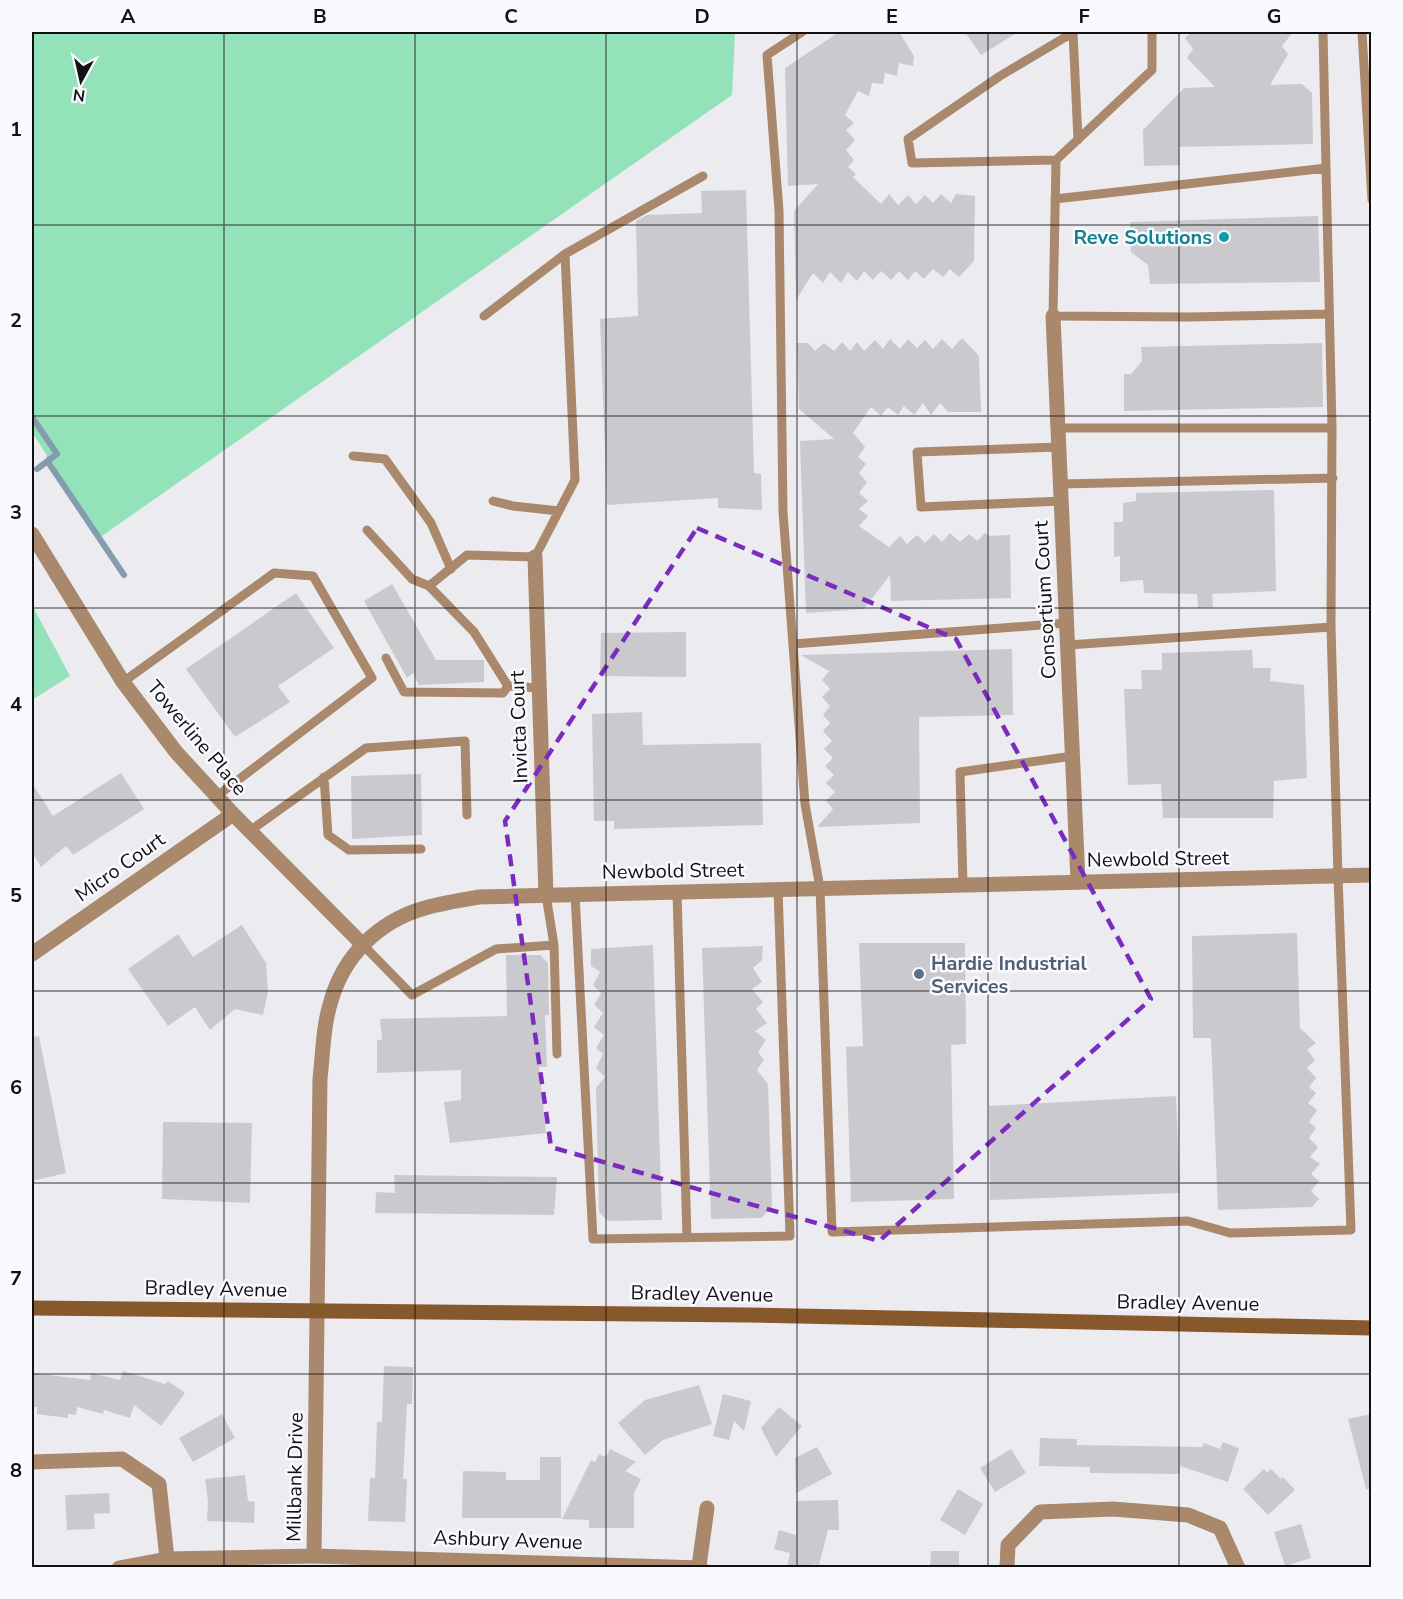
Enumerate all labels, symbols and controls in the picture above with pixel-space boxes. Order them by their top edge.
text: A [121,3,136,30]
text: B [313,3,327,30]
text: C [504,3,518,30]
text: D [694,3,710,30]
text: E [886,3,898,30]
text: F [1078,3,1090,30]
text: G [1267,3,1281,30]
north arrow [51,51,111,111]
text: N [72,83,87,107]
text: 1 [10,116,22,143]
place label: Reve Solutions [1073,224,1212,251]
marker: Reve Solutions [1217,230,1231,244]
text: 2 [10,307,22,334]
text: 3 [10,499,22,526]
street label: Consortium Court [1027,519,1063,680]
street label: Invicta Court [503,669,534,784]
street label: Towerline Place [141,675,253,801]
text: 4 [10,691,22,718]
street label: Micro Court [70,826,171,908]
street label: Newbold Street [1087,844,1230,874]
street label: Newbold Street [602,856,745,886]
text: 5 [10,882,22,909]
place label: Hardie Industrial Services [931,950,1088,1000]
marker: Hardie Industrial Services [912,967,926,981]
text: 6 [10,1074,22,1101]
text: 7 [10,1265,22,1292]
street label: Bradley Avenue [144,1274,288,1304]
street label: Bradley Avenue [630,1279,774,1309]
street label: Bradley Avenue [1116,1288,1260,1318]
street label: Millbank Drive [280,1412,310,1542]
text: 8 [10,1457,22,1484]
street label: Ashbury Avenue [433,1524,583,1556]

